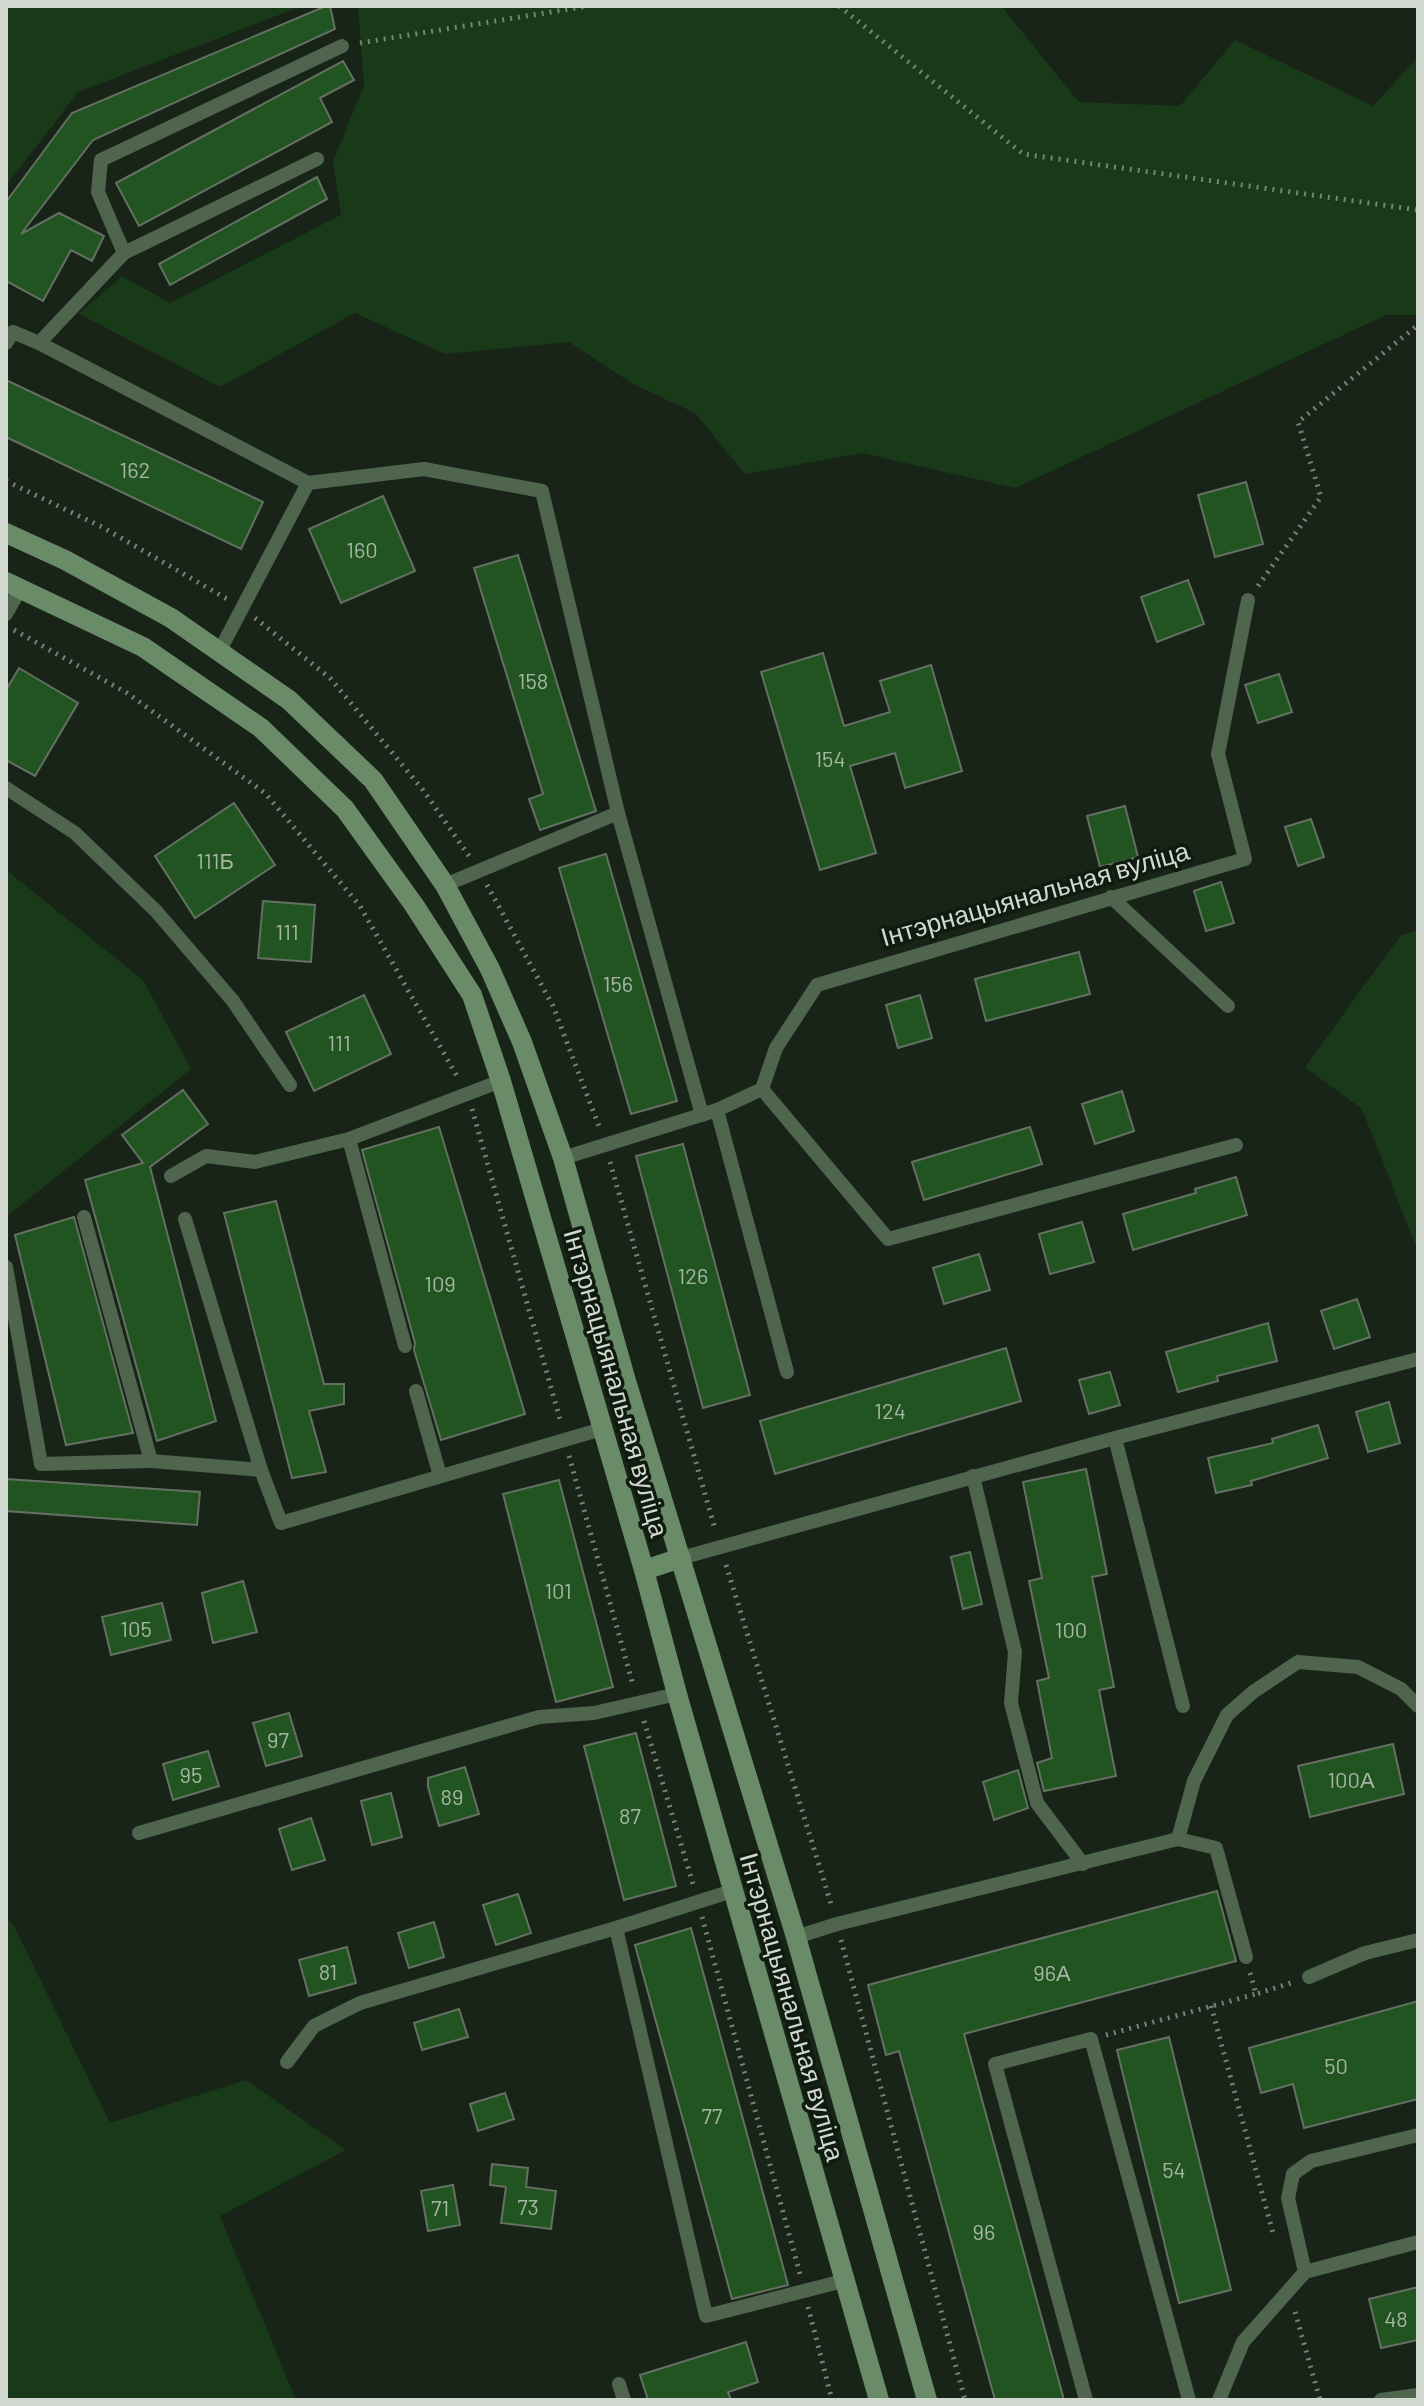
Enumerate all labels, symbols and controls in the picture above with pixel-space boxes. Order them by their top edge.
house number: 162 [120,456,150,482]
house number: 160 [346,536,378,562]
house number: 158 [518,667,548,693]
house number: 154 [814,745,846,771]
street label: Інтэрнацыянальная вуліца [877,834,1193,951]
house number: 111Б [196,847,234,873]
house number: 111 [275,918,299,944]
house number: 156 [603,970,633,996]
house number: 111 [327,1029,351,1055]
street label: Інтэрнацыянальная вуліца [559,1225,676,1541]
house number: 126 [678,1262,708,1288]
house number: 109 [424,1270,456,1296]
house number: 124 [874,1397,906,1423]
house number: 101 [544,1577,572,1603]
house number: 105 [120,1615,152,1641]
house number: 100 [1055,1616,1087,1642]
house number: 97 [267,1726,289,1752]
house number: 95 [180,1761,202,1787]
house number: 100А [1327,1766,1375,1792]
house number: 89 [441,1783,463,1809]
house number: 87 [619,1802,641,1828]
street label: Інтэрнацыянальная вуліца [735,1849,852,2165]
house number: 81 [319,1958,337,1984]
house number: 96А [1033,1959,1071,1985]
house number: 50 [1324,2052,1348,2078]
house number: 77 [702,2102,722,2128]
house number: 54 [1162,2156,1186,2182]
house number: 73 [517,2193,539,2219]
house number: 71 [431,2194,449,2220]
house number: 96 [973,2218,995,2244]
house number: 48 [1384,2305,1408,2331]

